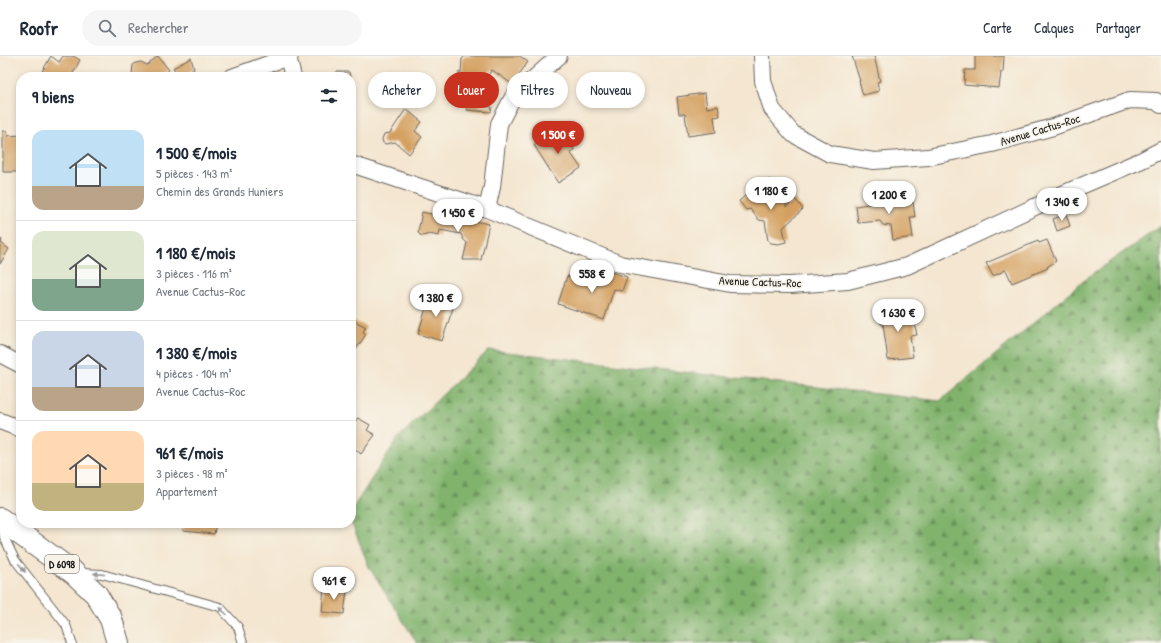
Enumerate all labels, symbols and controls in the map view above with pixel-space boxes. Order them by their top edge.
search box [82,10,362,46]
text: Roofr [20,15,58,41]
icon: search [96,17,118,39]
text: Rechercher [128,17,189,38]
text: Carte [983,18,1012,37]
text: Calques [1034,18,1074,37]
text: Partager [1096,18,1141,37]
chip: Acheter [368,72,436,108]
chip: Louer [444,72,499,108]
chip: Filtres [507,72,568,108]
chip: Nouveau [576,72,645,108]
text: 9 biens [32,85,74,108]
icon: filters [318,85,340,107]
street label: Avenue Cactus-Roc [998,109,1082,150]
pin: 1 500 € [521,121,595,155]
text: 1 500 € [541,125,575,143]
text: 1 500 €/mois [156,141,237,164]
icon: home [64,146,112,194]
text: 5 pièces · 143 m² [156,164,232,182]
pin: 1 180 € [734,177,808,211]
text: 1 180 € [754,181,788,199]
pin: 1 200 € [852,181,926,215]
text: Chemin des Grands Huniers [156,182,283,200]
text: 1 200 € [872,185,906,203]
pin: 1 340 € [1025,188,1099,222]
text: 1 340 € [1045,192,1079,210]
pin: 1 450 € [421,199,495,233]
text: 1 450 € [441,203,475,221]
text: 1 180 €/mois [156,241,235,264]
icon: home [64,247,112,295]
pin: 558 € [564,260,620,294]
text: 3 pièces · 116 m² [156,264,232,282]
text: 558 € [579,264,605,282]
street label: Avenue Cactus-Roc [719,272,802,291]
text: Avenue Cactus-Roc [156,282,245,300]
pin: 1 380 € [399,284,473,318]
text: 1 380 € [419,288,453,306]
pin: 1 630 € [861,299,935,333]
text: 1 630 € [881,303,915,321]
text: 1 380 €/mois [156,341,237,364]
icon: home [64,347,112,395]
text: 4 pièces · 104 m² [156,364,232,382]
text: Avenue Cactus-Roc [156,382,245,400]
text: 961 €/mois [156,441,223,464]
icon: home [64,447,112,495]
text: 3 pièces · 98 m² [156,464,228,482]
text: Appartement [156,482,218,500]
road number: D 6098 [45,555,79,573]
one-way arrow [17,562,26,573]
pin: 961 € [306,567,362,601]
one-way arrow [93,571,105,577]
text: 961 € [322,571,346,589]
one-way arrow [218,607,228,616]

